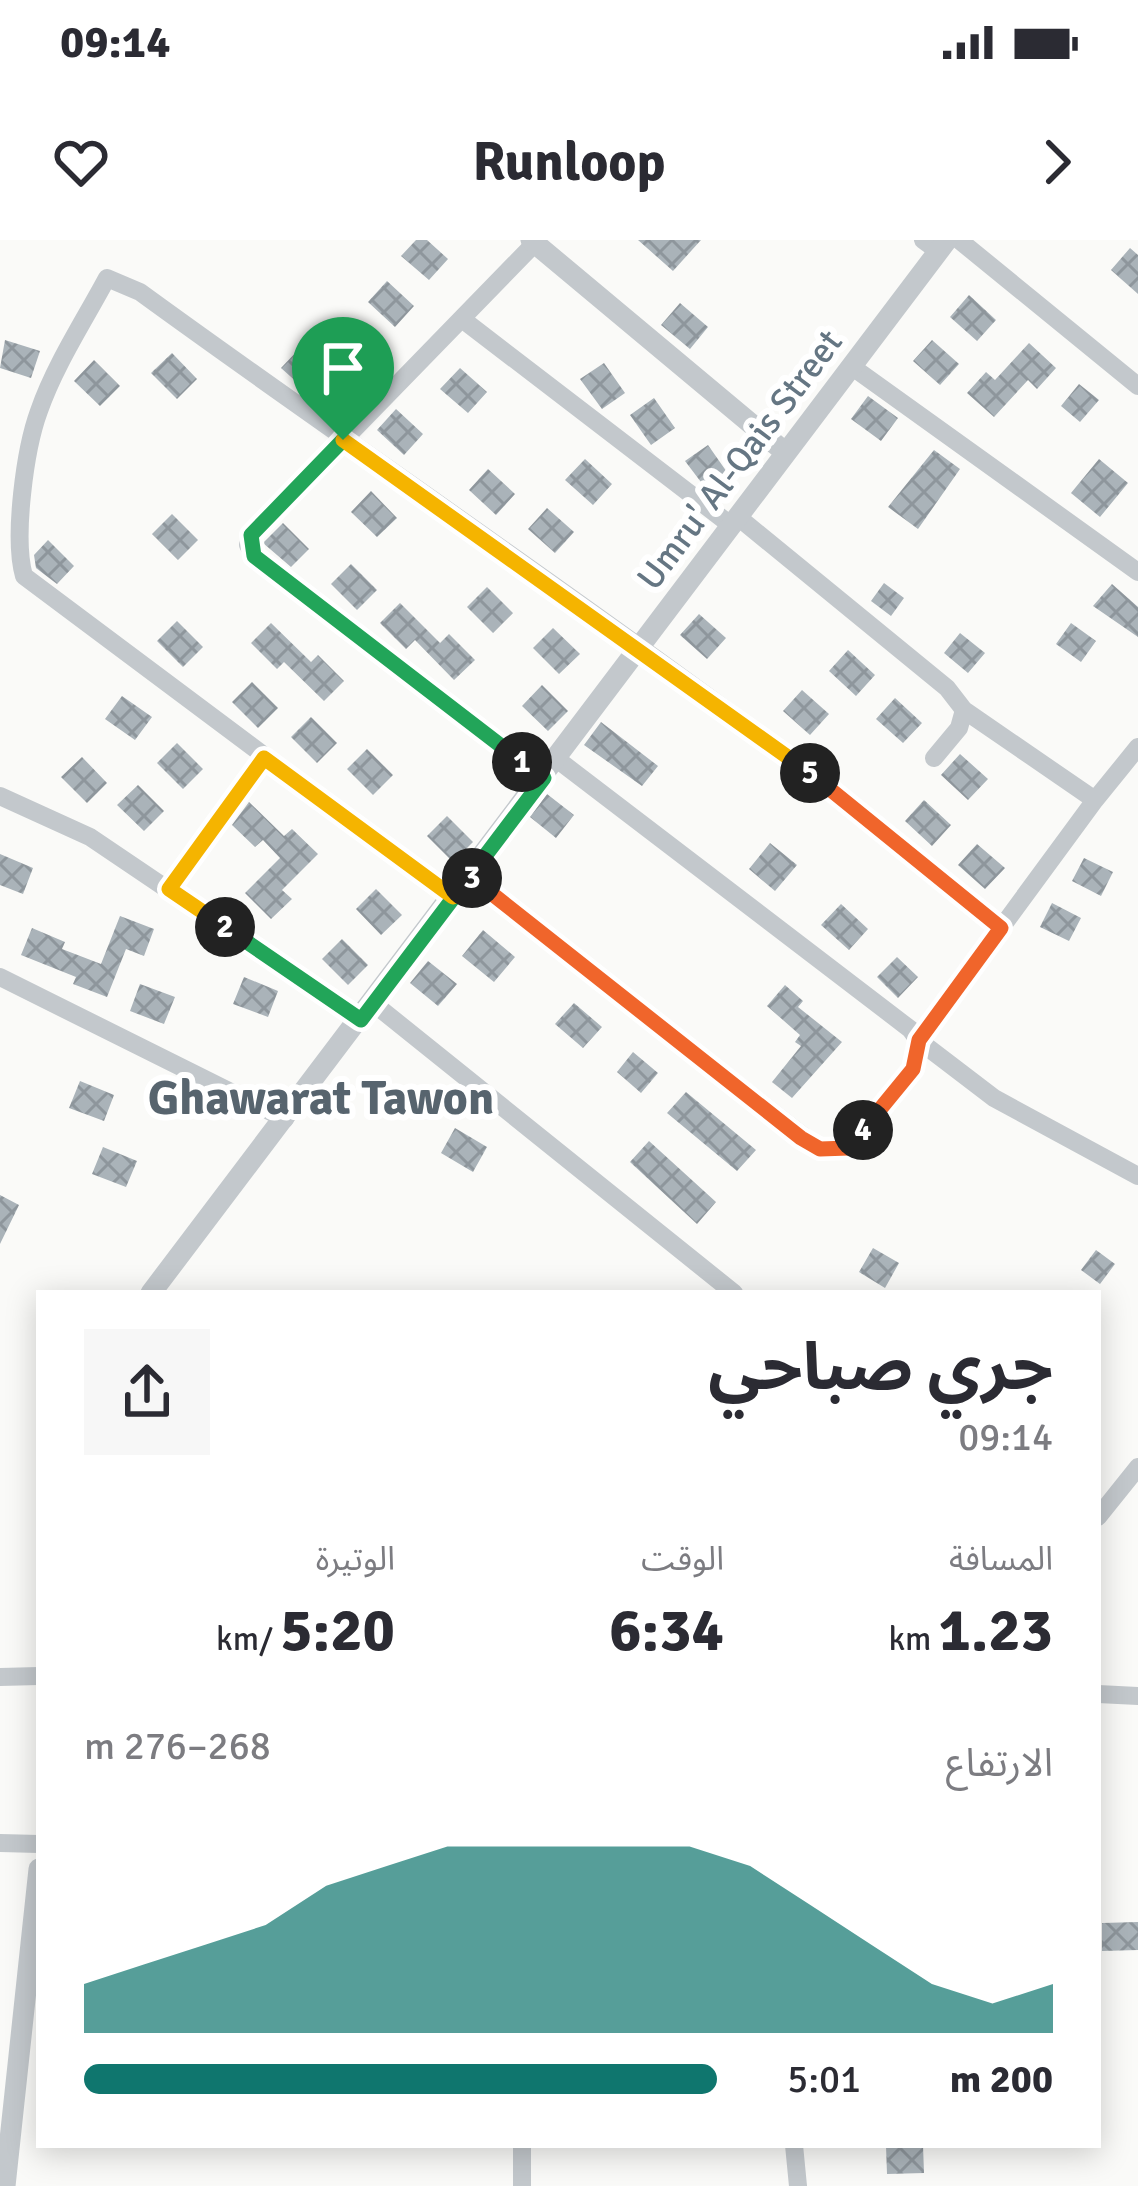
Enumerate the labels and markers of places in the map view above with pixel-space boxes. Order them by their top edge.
pin [292,317,394,440]
pin: 1 [492,732,552,792]
pin: 5 [780,743,840,803]
pin: 3 [442,848,502,908]
pin: 2 [195,897,255,957]
pin: 4 [833,1100,893,1160]

